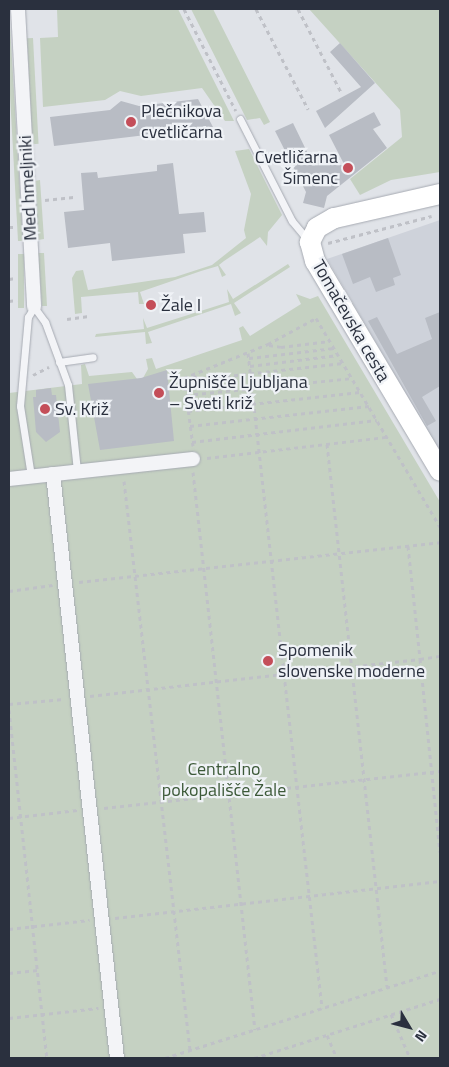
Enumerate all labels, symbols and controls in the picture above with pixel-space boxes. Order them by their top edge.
place label: Plečnikova cvetličarna [141,101,223,144]
marker: Plečnikova cvetličarna [125,116,137,128]
street label: Med hmeljniki [14,135,42,241]
place label: Cvetličarna Šimenc [255,147,338,190]
marker: Cvetličarna Šimenc [342,162,354,174]
street label: Tomačevska cesta [307,256,395,386]
place label: Žale I [161,294,201,316]
marker: Žale I [145,299,157,311]
place label: Župnišče Ljubljana – Sveti križ [169,372,308,414]
marker: Župnišče Ljubljana – Sveti križ [153,387,165,399]
place label: Sv. Križ [55,398,109,420]
marker: Sv. Križ [39,403,51,415]
place label: Spomenik slovenske moderne [278,640,425,682]
marker: Spomenik slovenske moderne [262,655,274,667]
park label: Centralno pokopališče Žale [162,759,286,802]
north arrow [384,1002,434,1052]
text: N [410,1026,433,1047]

